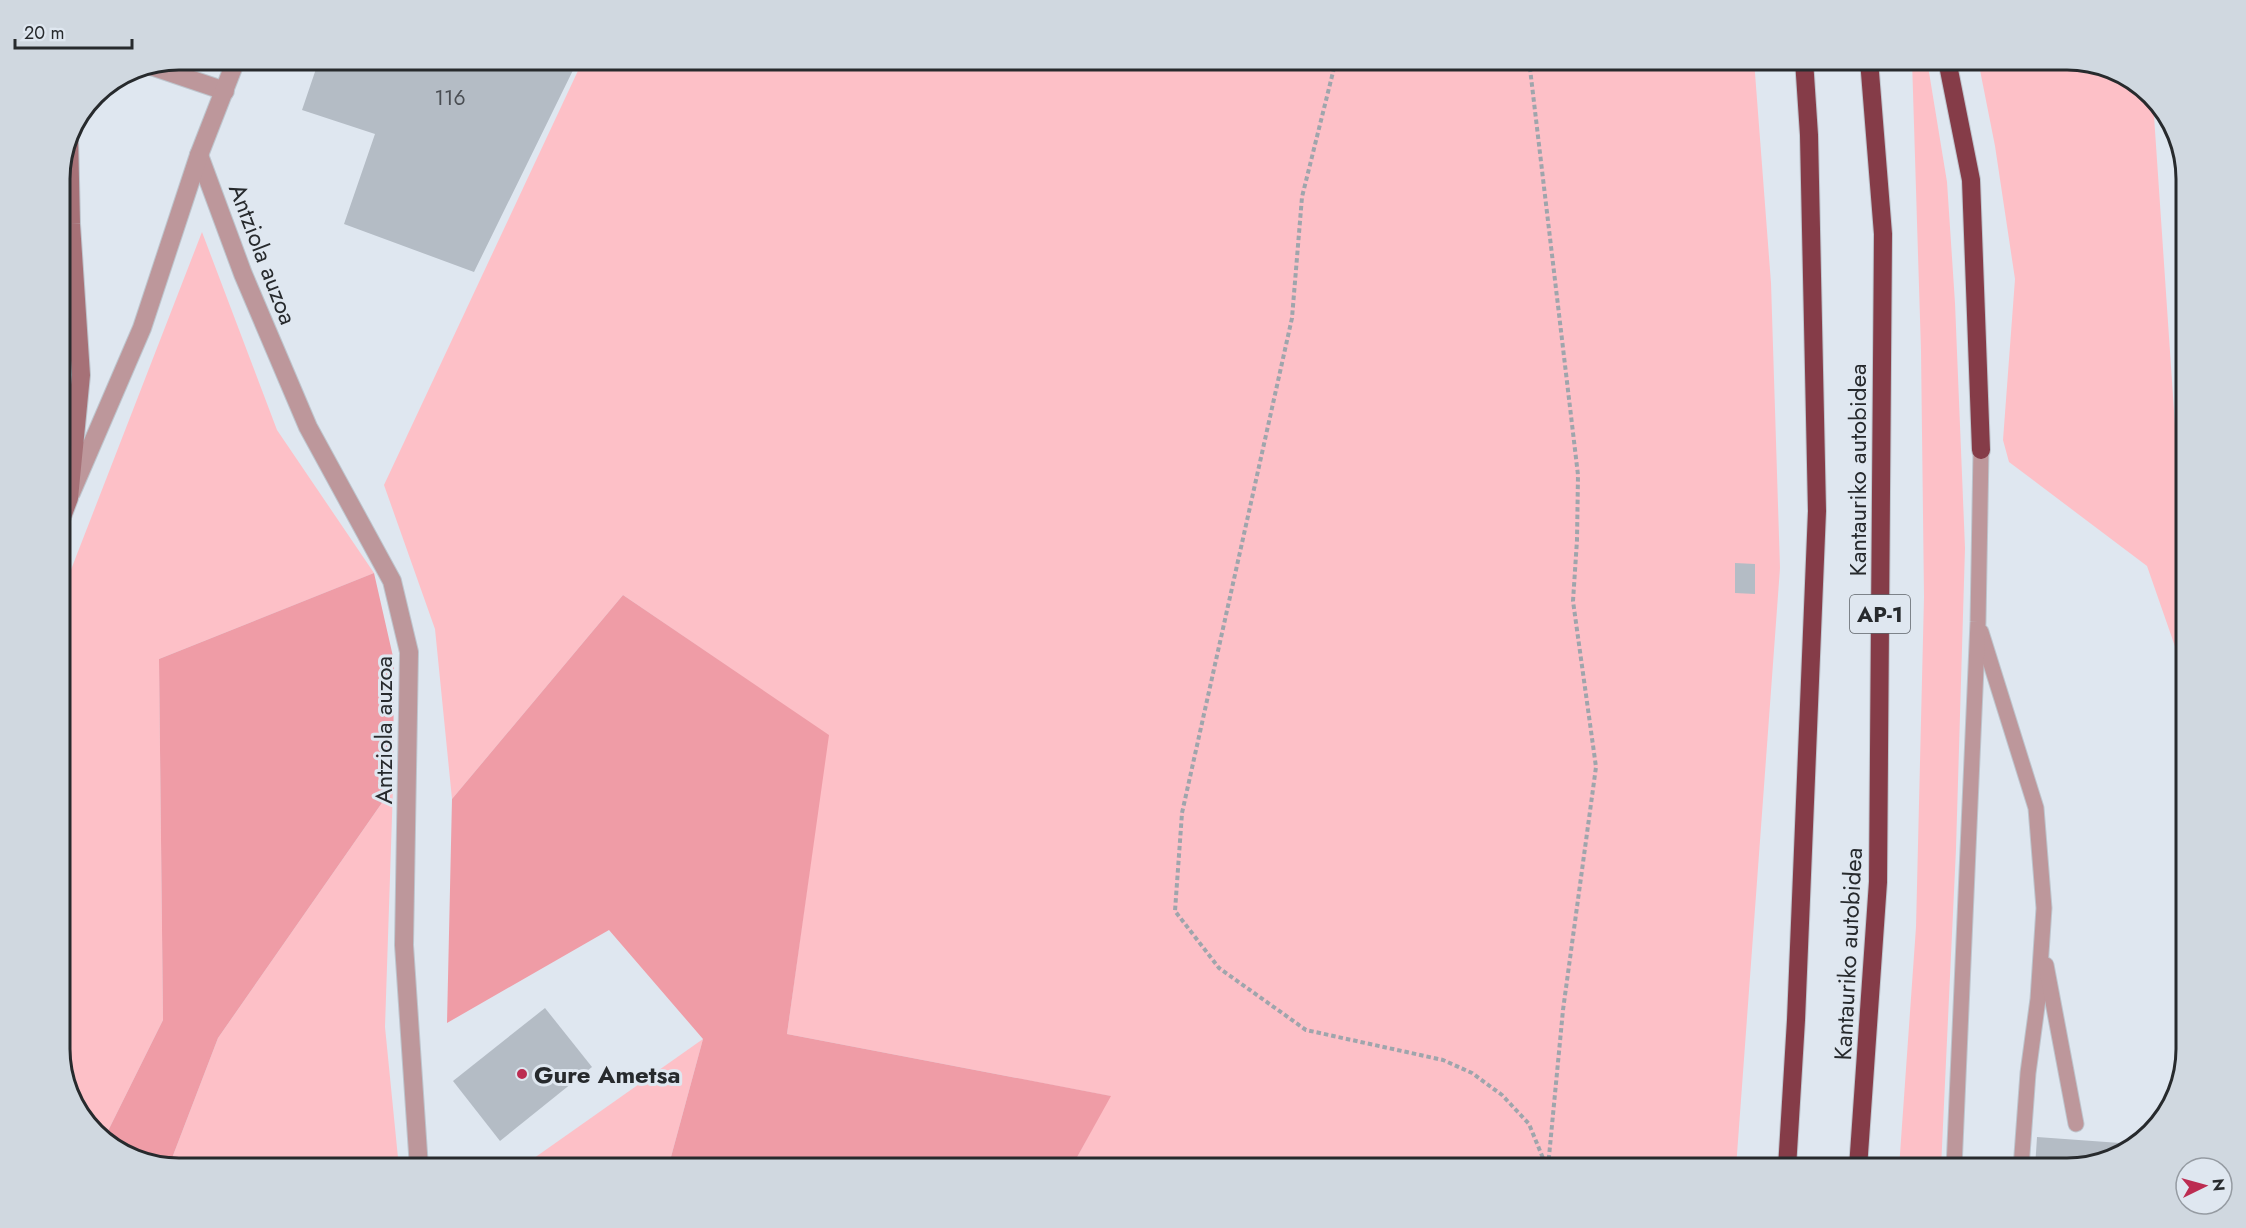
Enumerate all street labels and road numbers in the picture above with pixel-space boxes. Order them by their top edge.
street label: Antziola auzoa [220,178,306,330]
street label: Kantauriko autobidea [1840,363,1875,577]
road number: AP-1 [1850,595,1910,633]
street label: Antziola auzoa [366,656,401,804]
street label: Kantauriko autobidea [1825,847,1871,1061]

